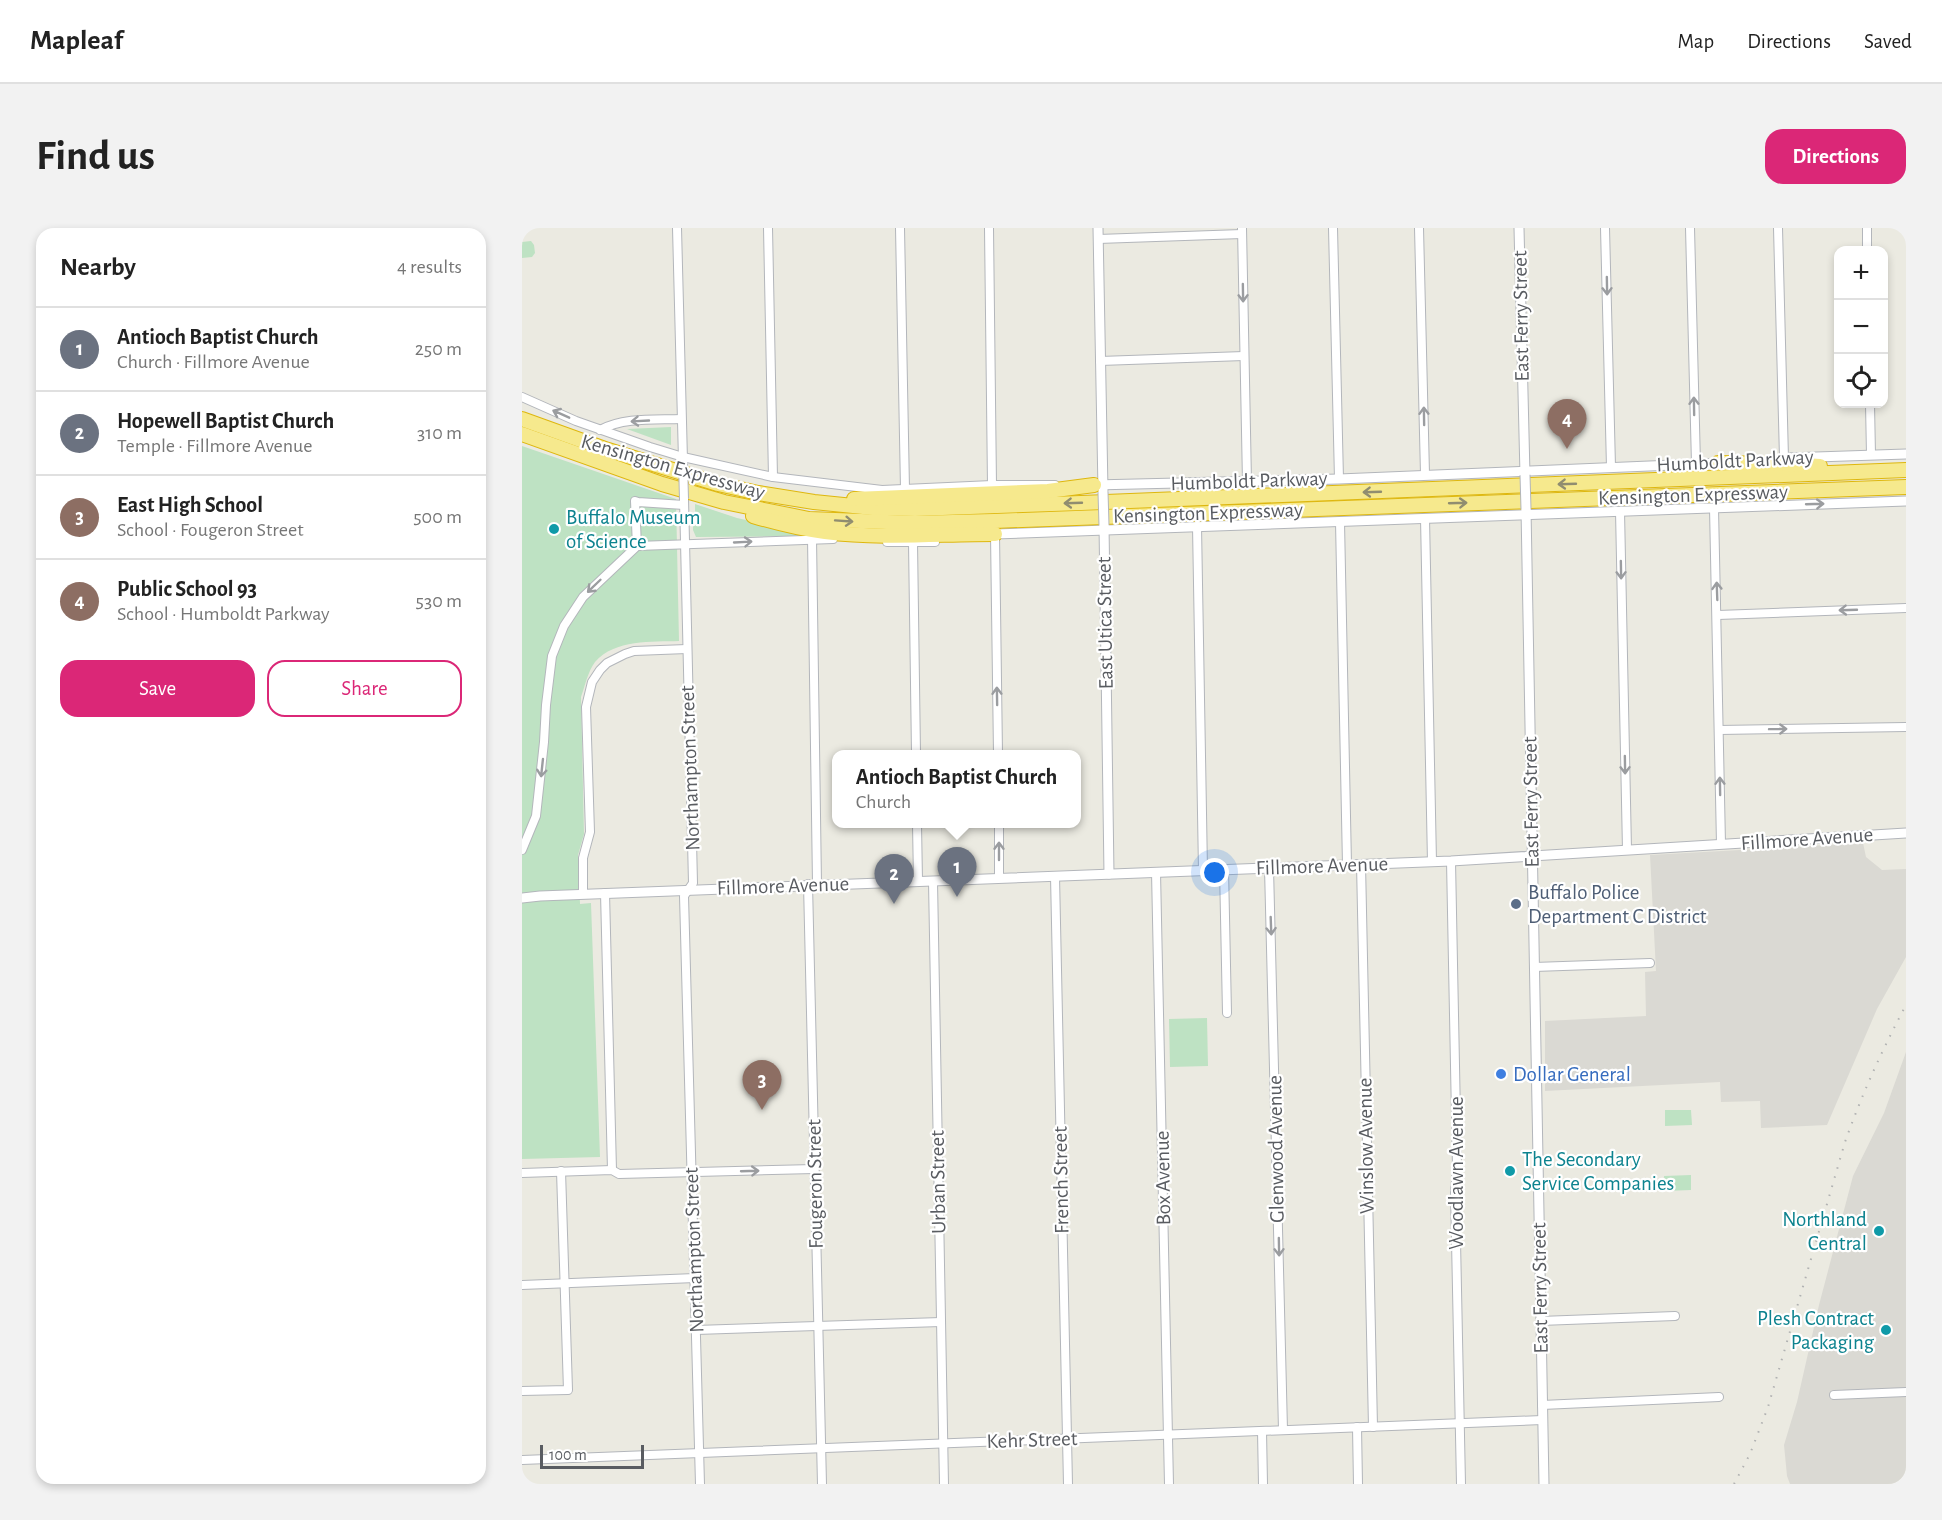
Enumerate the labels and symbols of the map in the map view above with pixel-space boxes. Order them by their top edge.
street label: East Ferry Street [1509,250,1533,382]
one-way arrow [1601,276,1612,296]
one-way arrow [1237,282,1249,302]
one-way arrow [1688,396,1700,416]
pin: 4 [1548,400,1586,449]
one-way arrow [1418,406,1429,426]
one-way arrow [552,408,570,419]
one-way arrow [630,415,650,426]
street label: Kensington Expressway [579,431,767,503]
street label: Humboldt Parkway [1656,446,1814,476]
street label: Humboldt Parkway [1170,468,1328,494]
one-way arrow [1558,479,1578,490]
street label: Kensington Expressway [1598,481,1788,509]
one-way arrow [1363,486,1383,497]
one-way arrow [1063,497,1083,509]
one-way arrow [1448,498,1468,509]
street label: Kensington Expressway [1113,499,1303,527]
one-way arrow [1804,499,1824,510]
place label: Buffalo Museum of Science [566,507,701,552]
one-way arrow [833,516,853,527]
marker: Buffalo Museum of Science [547,522,561,536]
one-way arrow [732,536,752,547]
street label: East Utica Street [1093,556,1117,690]
one-way arrow [1615,559,1627,579]
one-way arrow [587,579,602,593]
one-way arrow [1711,581,1722,601]
one-way arrow [1838,604,1858,616]
street label: Northampton Street [677,685,703,851]
one-way arrow [991,687,1003,707]
one-way arrow [1767,723,1787,735]
street label: East Ferry Street [1519,736,1543,868]
one-way arrow [1619,754,1631,774]
one-way arrow [536,758,547,778]
one-way arrow [1714,776,1726,796]
street label: Fillmore Avenue [1740,824,1874,854]
one-way arrow [993,841,1005,861]
pin: 1 [938,848,976,897]
street label: Fillmore Avenue [1255,853,1389,879]
pin: 2 [874,854,914,904]
your location [1200,858,1229,887]
street label: Fillmore Avenue [716,873,850,899]
place label: Buffalo Police Department C District [1528,882,1707,927]
marker: Buffalo Police Department C District [1509,897,1523,911]
one-way arrow [1265,916,1276,936]
pin: 3 [742,1060,782,1110]
place label: Dollar General [1513,1064,1631,1085]
marker: Dollar General [1494,1067,1508,1081]
street label: Glenwood Avenue [1264,1075,1288,1223]
street label: Winslow Avenue [1354,1078,1378,1214]
street label: Woodlawn Avenue [1446,1096,1467,1250]
street label: Fougeron Street [803,1119,827,1249]
street label: French Street [1050,1126,1072,1234]
street label: Urban Street [927,1130,949,1234]
street label: Box Avenue [1152,1130,1174,1226]
place label: The Secondary Service Companies [1522,1149,1674,1194]
marker: The Secondary Service Companies [1503,1164,1517,1178]
one-way arrow [740,1165,760,1176]
street label: Northampton Street [681,1167,707,1333]
place label: Northland Central [1782,1209,1867,1254]
street label: East Ferry Street [1528,1222,1552,1354]
marker: Northland Central [1872,1224,1886,1238]
one-way arrow [1273,1237,1284,1257]
place label: Plesh Contract Packaging [1757,1308,1875,1353]
marker: Plesh Contract Packaging [1879,1323,1893,1337]
street label: Kehr Street [986,1428,1078,1452]
scale bar [540,1442,644,1470]

